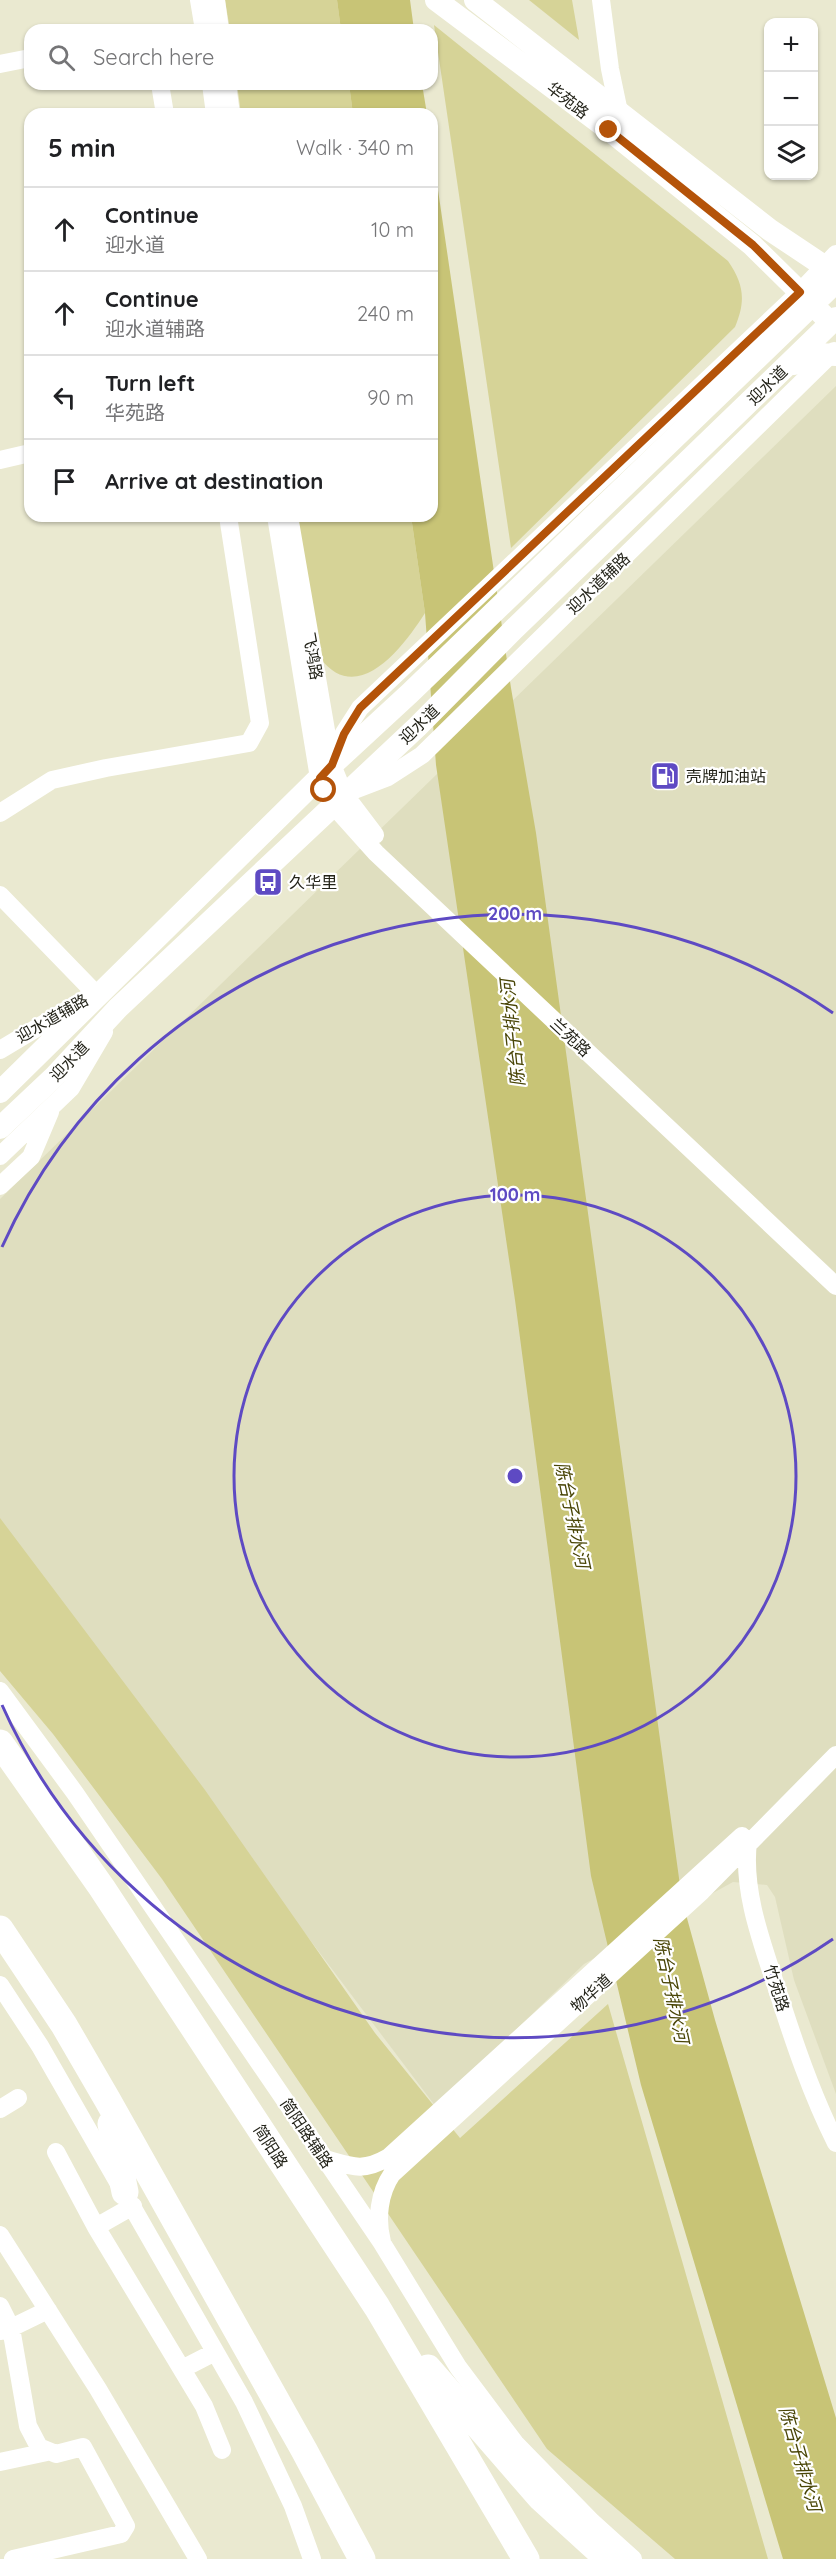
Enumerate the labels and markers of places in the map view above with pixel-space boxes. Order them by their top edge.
fuel station icon: 壳牌加油站 [649,760,681,792]
place label: 壳牌加油站 [686,766,766,786]
bus stop icon: 久华里 [252,866,284,898]
place label: 久华里 [289,872,337,892]
centre of rings [505,1466,525,1486]

